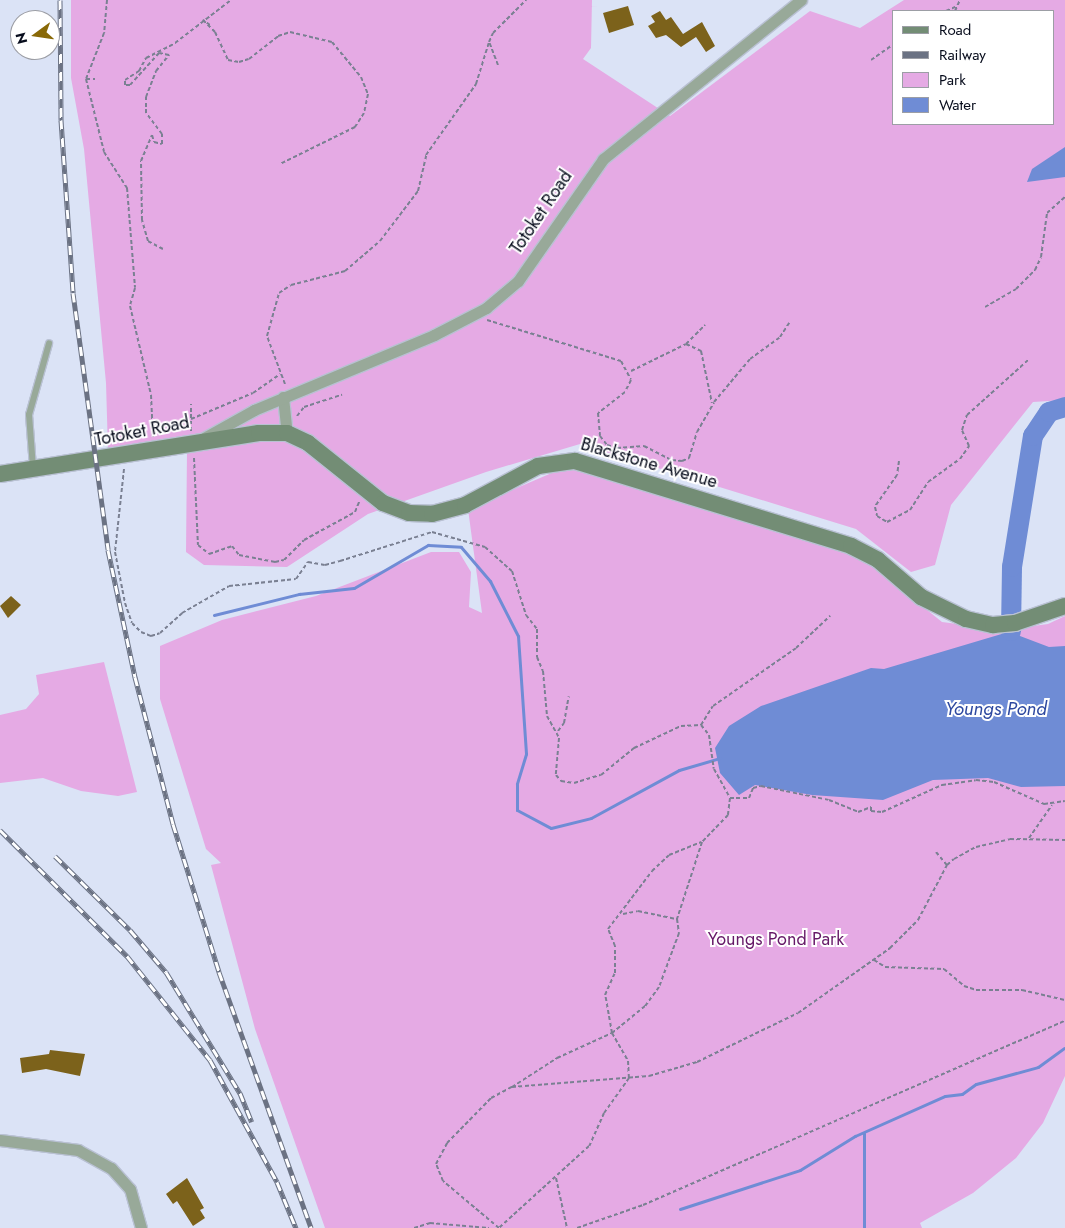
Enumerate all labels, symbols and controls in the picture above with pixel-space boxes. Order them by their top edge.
north arrow [10,10,60,60]
legend [892,10,1055,125]
text: Road [939,19,971,41]
text: N [10,31,32,46]
text: Railway [939,44,986,66]
text: Park [939,69,966,91]
text: Water [939,94,976,116]
street label: Totoket Road [505,166,577,258]
street label: Totoket Road [93,411,191,451]
street label: Blackstone Avenue [578,433,720,493]
water label: Youngs Pond [945,698,1047,720]
park label: Youngs Pond Park [708,928,844,950]

